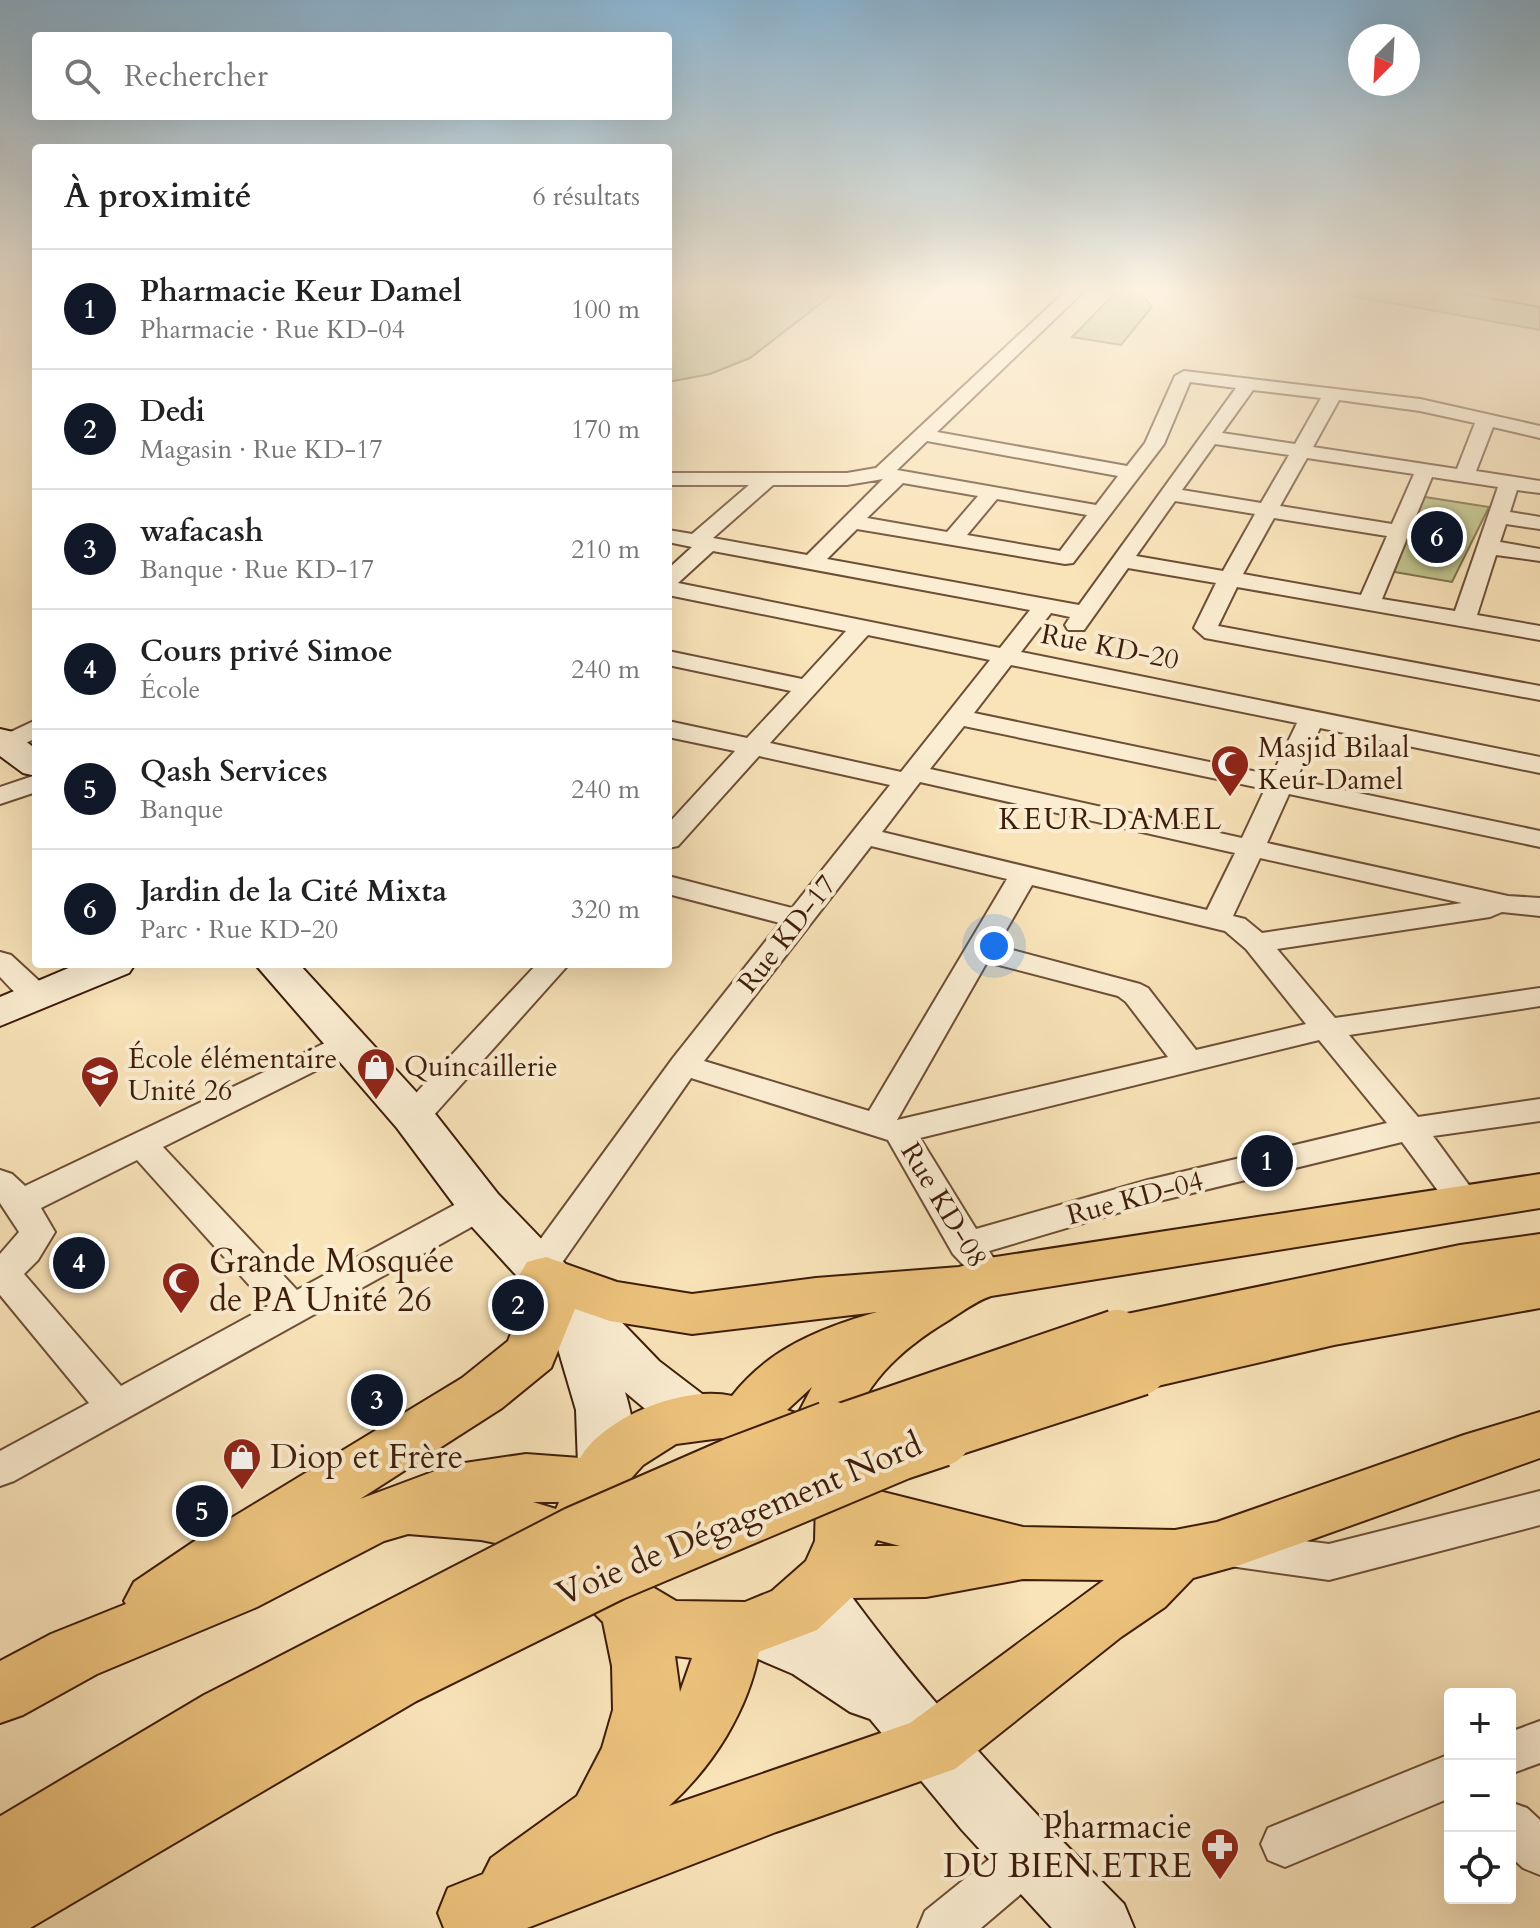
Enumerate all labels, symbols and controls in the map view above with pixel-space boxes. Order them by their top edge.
north arrow [1348,24,1420,96]
search box [32,32,672,120]
icon: search [60,54,104,98]
text: Rechercher [124,56,268,97]
text: À proximité [64,173,251,219]
text: 6 résultats [532,179,640,214]
text: Pharmacie Keur Damel [140,271,462,312]
text: 1 [83,292,97,327]
text: 100 m [571,292,640,327]
text: Pharmacie · Rue KD-04 [140,312,405,347]
text: Dedi [140,391,205,432]
text: 2 [83,412,97,447]
text: 170 m [571,412,640,447]
text: Magasin · Rue KD-17 [140,432,383,467]
pin: 6 [1411,507,1463,567]
text: wafacash [140,511,264,552]
text: 3 [83,532,97,567]
text: 210 m [571,532,640,567]
text: Banque · Rue KD-17 [140,552,374,587]
street label: Rue KD-20 [1038,615,1182,679]
text: Cours privé Simoe [140,631,393,672]
text: 4 [83,652,97,687]
text: 240 m [571,652,640,687]
text: École [140,672,200,707]
place label: Masjid Bilaal Keur Damel [1258,729,1409,799]
mosque icon: Masjid Bilaal Keur Damel [1209,743,1251,798]
text: Qash Services [140,751,328,792]
text: 5 [83,772,97,807]
text: 240 m [571,772,640,807]
text: Banque [140,792,224,827]
district label: KEUR DAMEL [999,799,1223,840]
street label: Rue KD-17 [729,867,845,1001]
text: Jardin de la Cité Mixta [140,871,447,912]
text: 6 [83,892,97,927]
text: 320 m [571,892,640,927]
text: Parc · Rue KD-20 [140,912,338,947]
your location [974,926,1014,966]
place label: École élémentaire Unité 26 [128,1040,337,1110]
shop icon: Quincaillerie [355,1046,397,1101]
place label: Quincaillerie [404,1048,558,1086]
school or university icon: École élémentaire Unité 26 [79,1054,121,1109]
pin: 1 [1241,1131,1293,1191]
street label: Rue KD-08 [892,1135,996,1275]
street label: Rue KD-04 [1063,1162,1207,1234]
pin: 4 [53,1233,105,1293]
place label: Grande Mosquée de PA Unité 26 [209,1238,455,1323]
mosque icon: Grande Mosquée de PA Unité 26 [160,1260,202,1315]
pin: 2 [492,1275,544,1335]
pin: 3 [351,1370,403,1430]
street label: Voie de Dégagement Nord [549,1421,929,1617]
place label: Diop et Frère [270,1434,463,1480]
shop icon: Diop et Frère [221,1436,263,1491]
pin: 5 [176,1481,228,1541]
map controls [1444,1688,1516,1904]
button: + [1444,1688,1516,1760]
button: − [1444,1760,1516,1832]
place label: Pharmacie DU BIEN ETRE [943,1804,1192,1889]
pharmacy icon: Pharmacie DU BIEN ETRE [1199,1826,1241,1881]
button: locate [1444,1832,1516,1904]

